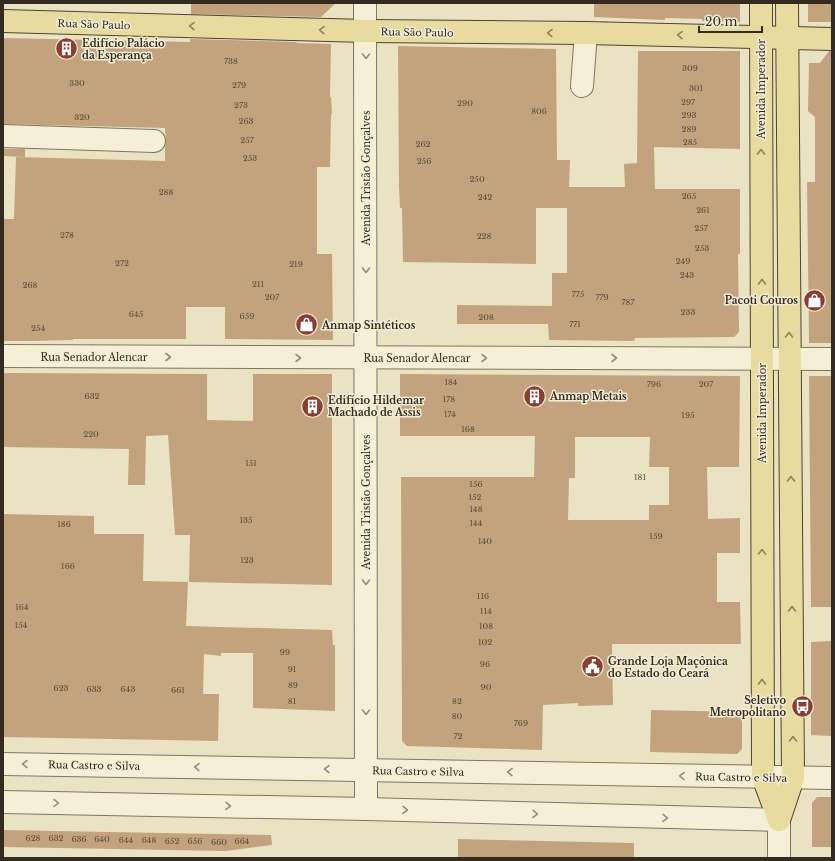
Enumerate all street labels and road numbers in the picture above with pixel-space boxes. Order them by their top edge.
street label: Rua São Paulo [57,17,131,32]
street label: Rua São Paulo [380,25,454,40]
street label: Avenida Imperador [755,39,768,140]
street label: Avenida Tristão Gonçalves [360,110,373,246]
street label: Rua Senador Alencar [40,351,148,364]
street label: Rua Senador Alencar [363,352,471,365]
street label: Avenida Imperador [756,363,769,464]
street label: Avenida Tristão Gonçalves [360,434,373,570]
street label: Rua Castro e Silva [48,758,141,773]
street label: Rua Castro e Silva [372,764,465,779]
street label: Rua Castro e Silva [695,770,788,785]

